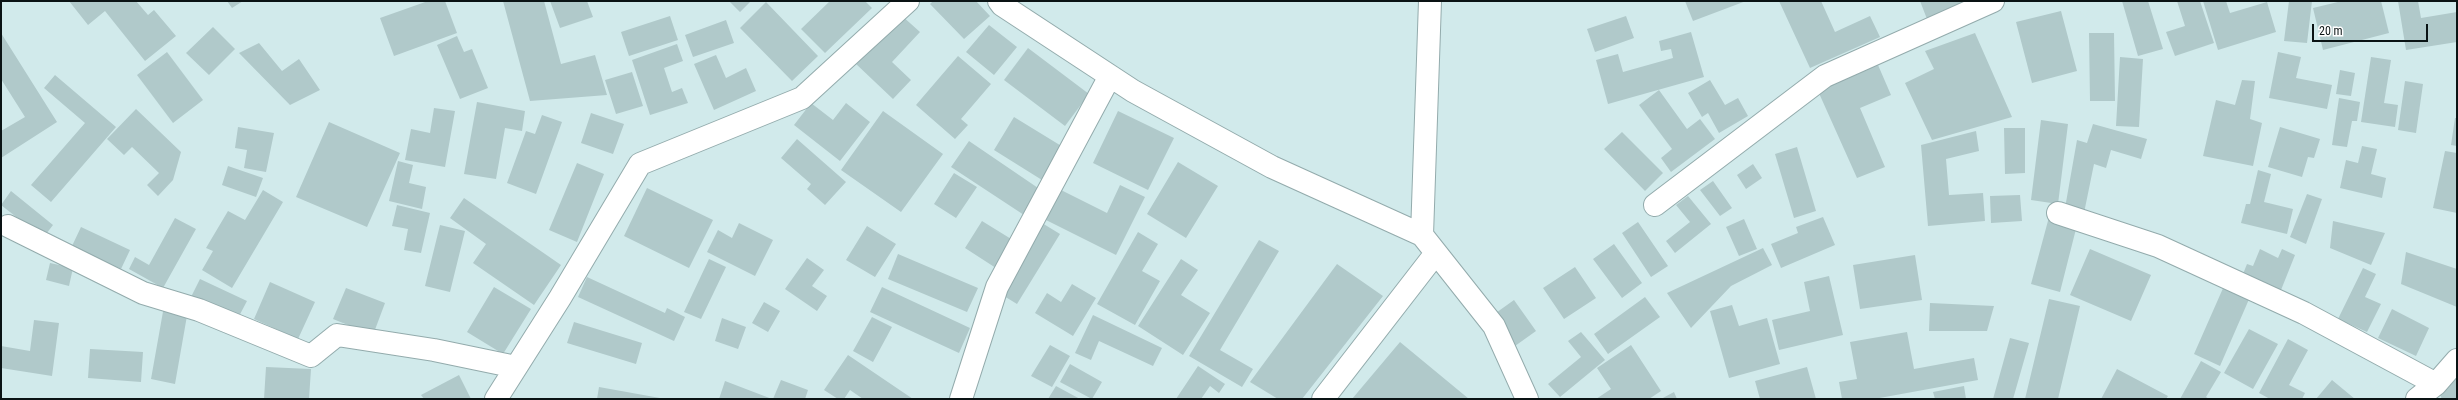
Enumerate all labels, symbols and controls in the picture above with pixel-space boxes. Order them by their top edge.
scale bar [2314,16,2430,42]
text: 20 m [2319,24,2343,38]

